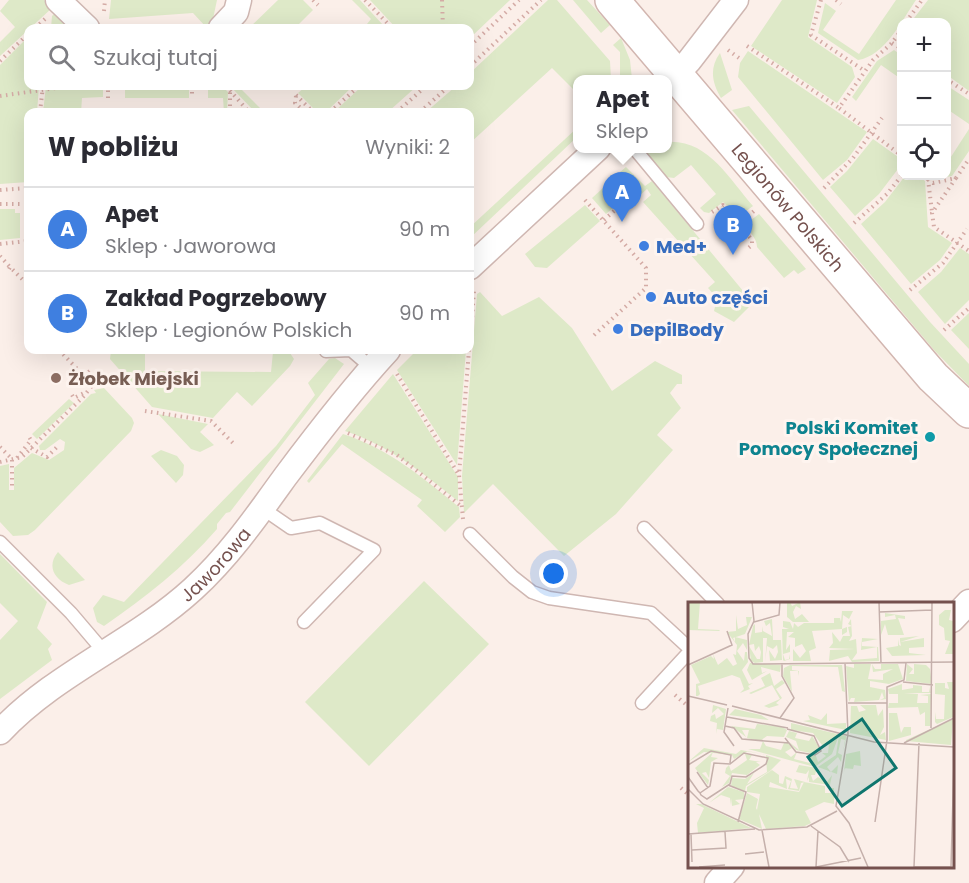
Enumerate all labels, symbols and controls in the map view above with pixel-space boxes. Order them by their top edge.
map controls [897,18,951,180]
button: + [897,18,951,72]
search box [24,24,474,90]
icon: search [45,41,78,74]
text: Szukaj tutaj [93,42,218,73]
button: − [897,72,951,126]
popup [573,75,672,153]
text: Apet [596,84,649,115]
text: Sklep [596,117,649,145]
button: locate [897,126,951,180]
text: W pobliżu [48,129,179,165]
text: Wyniki: 2 [365,133,450,161]
street label: Legionów Polskich [726,137,850,277]
pin: A [602,172,642,222]
text: Apet [105,199,159,230]
pin: B [714,206,752,255]
text: A [60,215,75,243]
text: 90 m [399,215,450,243]
text: Sklep · Jaworowa [105,232,276,260]
place label: Med+ [656,234,707,259]
marker: Med+ [637,239,651,253]
text: Zakład Pogrzebowy [105,283,327,314]
place label: Auto części [663,285,768,310]
marker: Auto części [644,290,658,304]
text: B [61,299,74,327]
text: 90 m [399,299,450,327]
text: Sklep · Legionów Polskich [105,316,352,344]
place label: DepilBody [630,317,725,342]
marker: DepilBody [611,322,625,336]
place label: Żłobek Miejski [68,366,199,391]
marker: Żłobek Miejski [49,371,63,385]
place label: Polski Komitet Pomocy Społecznej [739,415,918,461]
marker: Polski Komitet Pomocy Społecznej [923,430,937,444]
street label: Jaworowa [175,522,256,607]
your location [539,559,568,588]
inset map [688,602,954,868]

